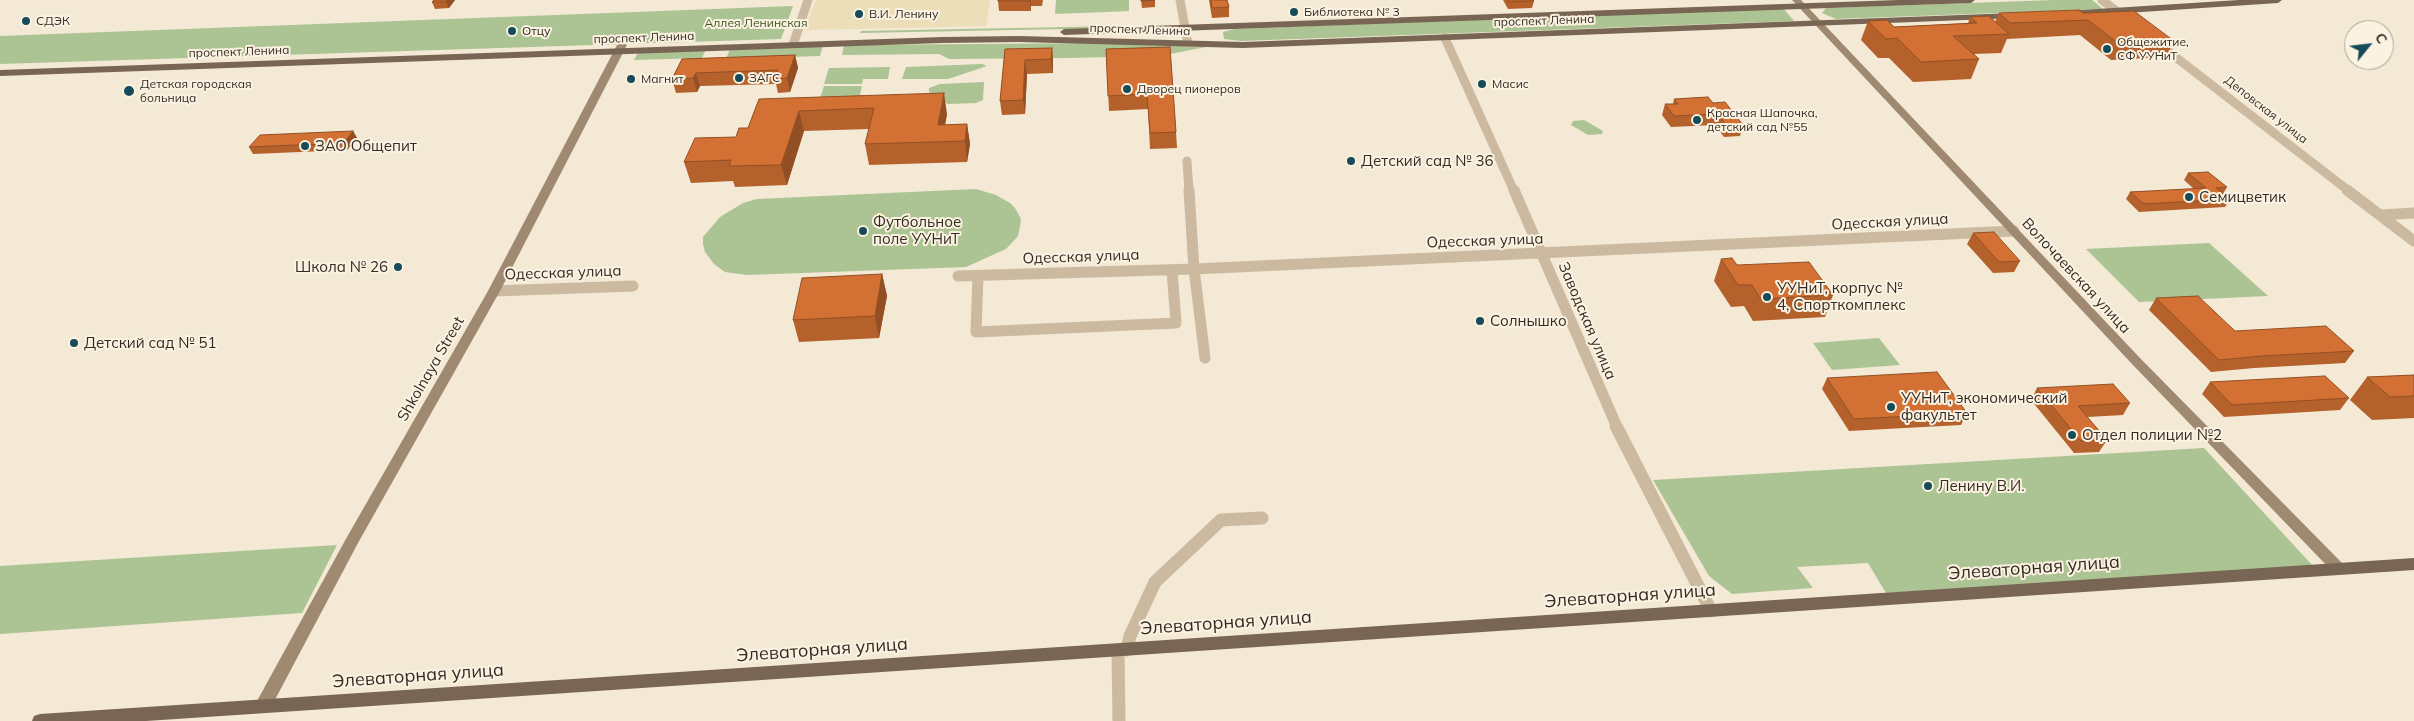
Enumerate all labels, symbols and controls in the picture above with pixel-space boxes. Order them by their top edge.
place label: Библиотека № 3 [1304,5,1400,19]
marker: Библиотека № 3 [1288,6,1300,18]
place label: В.И. Ленину [869,7,938,21]
marker: В.И. Ленину [853,8,865,20]
street label: проспект Ленина [1493,12,1595,30]
place label: СДЭК [36,14,70,28]
marker: СДЭК [20,15,32,27]
park label: Аллея Ленинская [705,16,807,30]
north arrow [2344,20,2394,70]
street label: проспект Ленина [1089,21,1191,39]
place label: Отцу [522,24,551,38]
marker: Отцу [506,25,518,37]
street label: проспект Ленина [593,29,695,47]
text: С [2371,30,2391,47]
place label: Общежитие, СФ УУНиТ [2117,35,2189,63]
street label: проспект Ленина [188,43,290,61]
marker: Общежитие, СФ УУНиТ [2101,43,2113,55]
place label: ЗАГС [749,71,780,85]
place label: Магнит [641,72,684,86]
marker: ЗАГС [733,72,745,84]
marker: Магнит [625,73,637,85]
street label: Деповская улица [2222,73,2310,147]
place label: Детская городская больница [140,77,252,105]
place label: Масис [1492,77,1529,91]
marker: Масис [1476,78,1488,90]
place label: Дворец пионеров [1137,82,1241,96]
marker: Дворец пионеров [1121,83,1133,95]
marker: Детская городская больница [122,84,136,98]
place label: Красная Шапочка, детский сад №55 [1707,106,1817,134]
marker: Красная Шапочка, детский сад №55 [1691,114,1703,126]
place label: ЗАО Общепит [315,137,417,155]
marker: ЗАО Общепит [299,140,311,152]
place label: Детский сад № 36 [1361,152,1494,170]
marker: Детский сад № 36 [1345,155,1357,167]
place label: Семицветик [2199,188,2286,206]
marker: Семицветик [2183,191,2195,203]
street label: Одесская улица [1831,210,1949,234]
place label: Футбольное поле УУНиТ [873,213,961,248]
street label: Волочаевская улица [2018,215,2134,337]
marker: Футбольное поле УУНиТ [857,225,869,237]
street label: Одесская улица [1426,230,1544,252]
street label: Одесская улица [1022,246,1140,268]
place label: Школа № 26 [295,258,388,276]
street label: Заводская улица [1554,260,1620,382]
marker: Школа № 26 [392,261,404,273]
street label: Одесская улица [504,262,622,284]
place label: УУНиТ, корпус № 4, Спорткомплекс [1777,279,1906,314]
marker: УУНиТ, корпус № 4, Спорткомплекс [1761,291,1773,303]
place label: Солнышко [1490,312,1567,330]
street label: Shkolnaya Street [394,314,468,424]
marker: Солнышко [1474,315,1486,327]
place label: Детский сад № 51 [84,334,217,352]
marker: Детский сад № 51 [68,337,80,349]
place label: УУНиТ, экономический факультет [1901,389,2067,424]
marker: УУНиТ, экономический факультет [1885,401,1897,413]
place label: Отдел полиции №2 [2082,426,2222,444]
marker: Отдел полиции №2 [2066,429,2078,441]
place label: Ленину В.И. [1938,477,2025,495]
marker: Ленину В.И. [1922,480,1934,492]
street label: Элеваторная улица [1947,551,2121,585]
street label: Элеваторная улица [1543,579,1717,613]
street label: Элеваторная улица [1139,606,1313,640]
street label: Элеваторная улица [735,633,909,667]
street label: Элеваторная улица [331,659,505,693]

